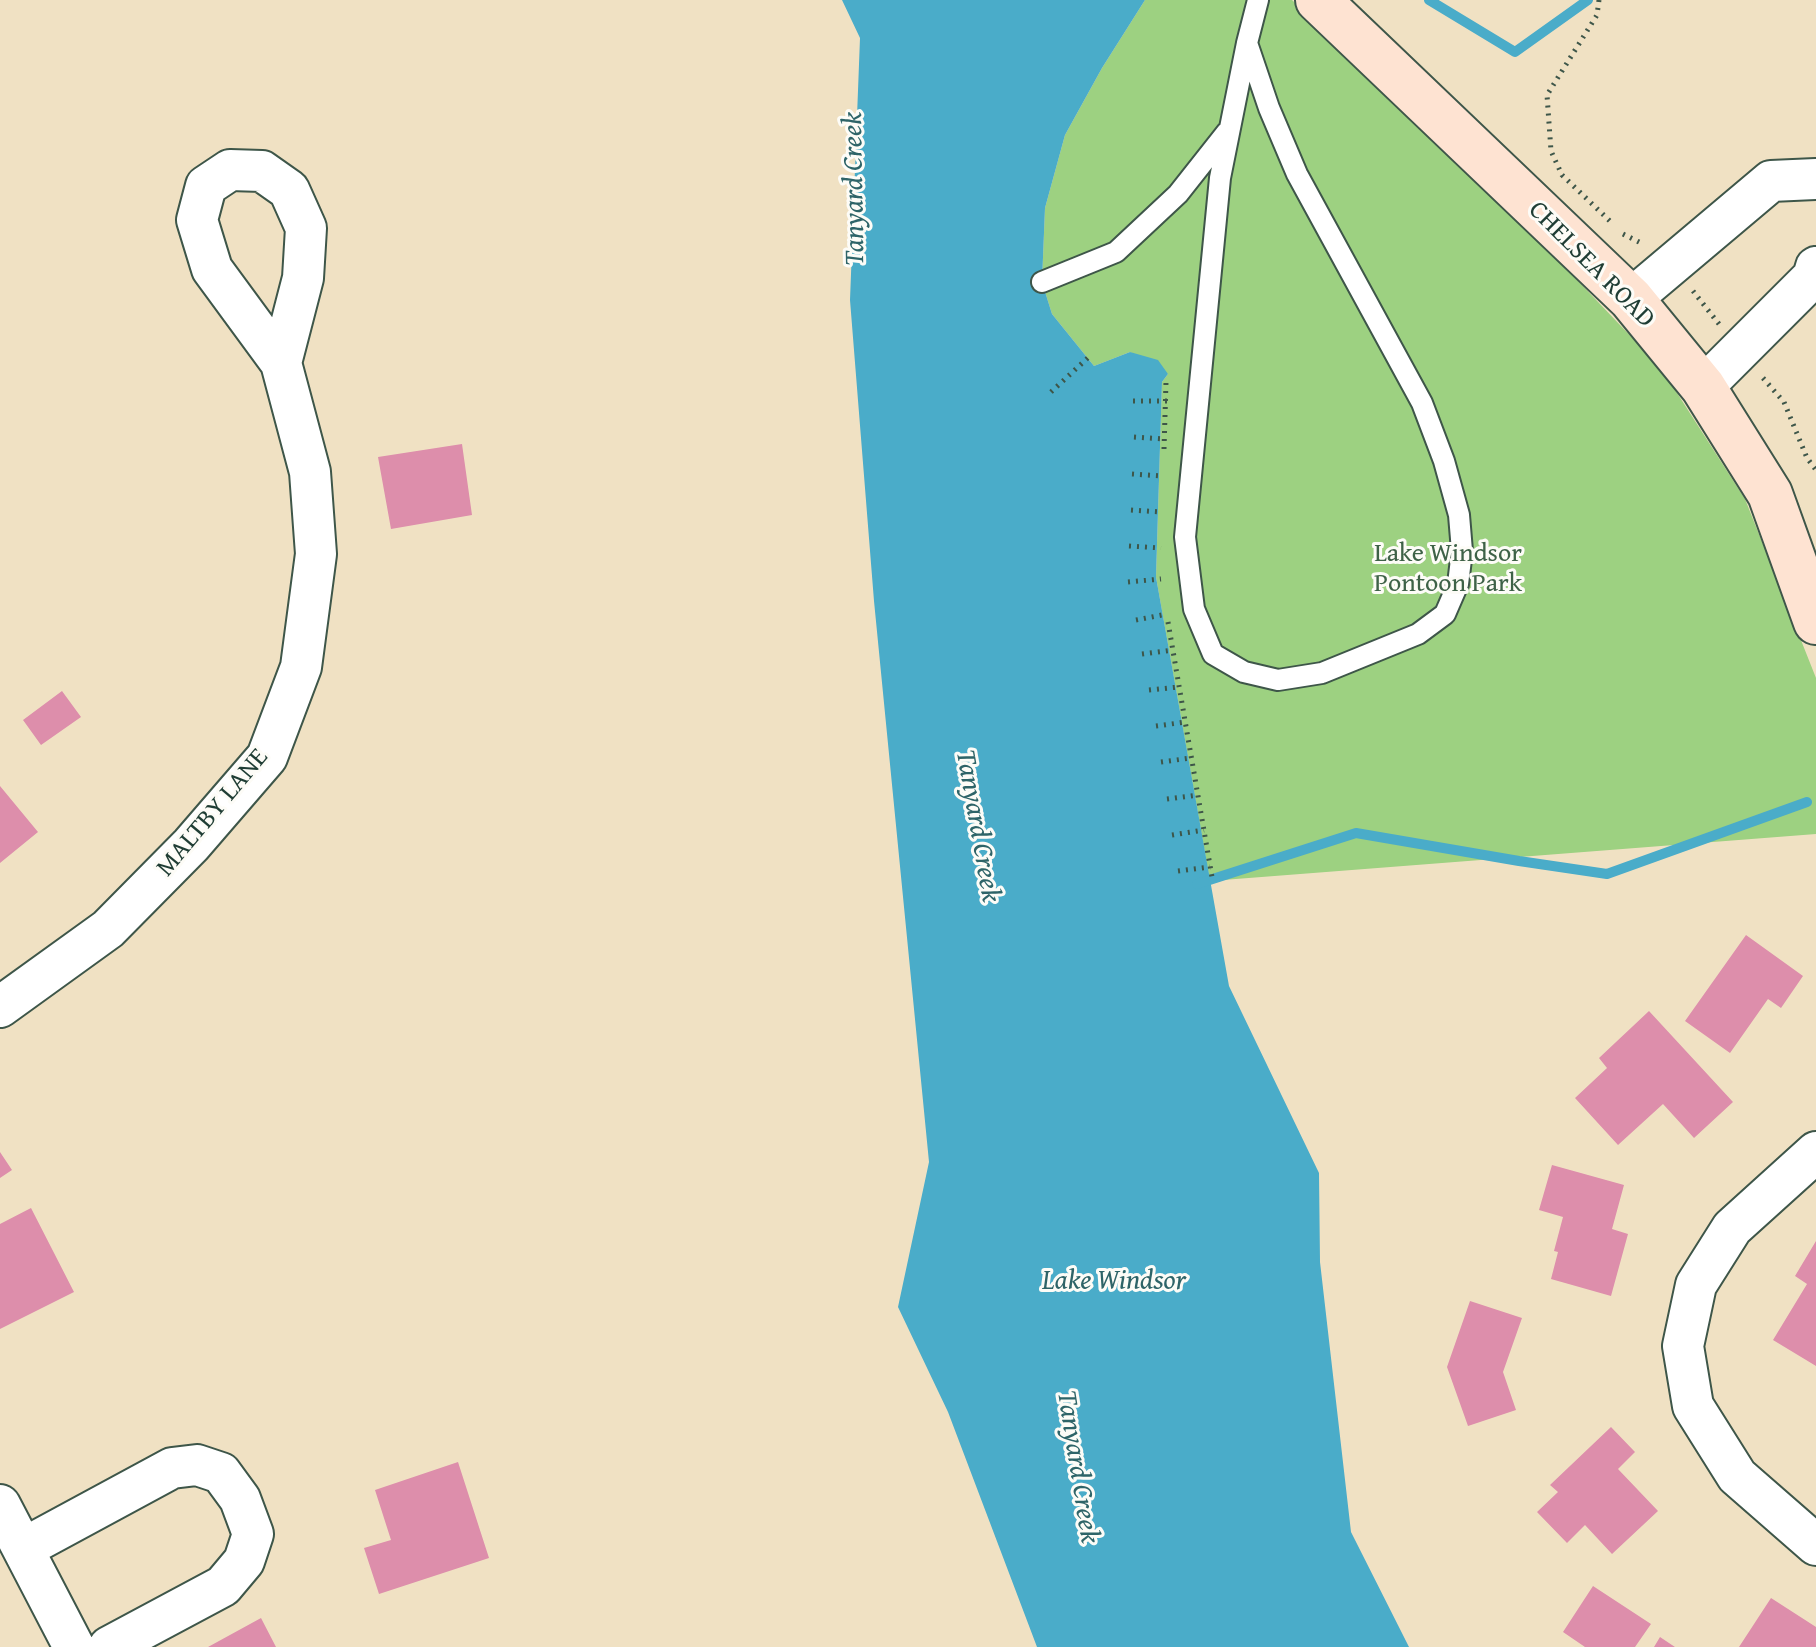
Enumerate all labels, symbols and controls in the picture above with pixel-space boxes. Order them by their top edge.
water label: Tanyard Creek [837,112,873,266]
street label: CHELSEA ROAD [1521,195,1661,335]
park label: Lake Windsor Pontoon Park [1374,538,1522,600]
street label: MALTBY LANE [150,743,276,883]
water label: Tanyard Creek [947,747,1007,905]
water label: Lake Windsor [1042,1265,1186,1299]
water label: Tanyard Creek [1048,1388,1106,1546]

